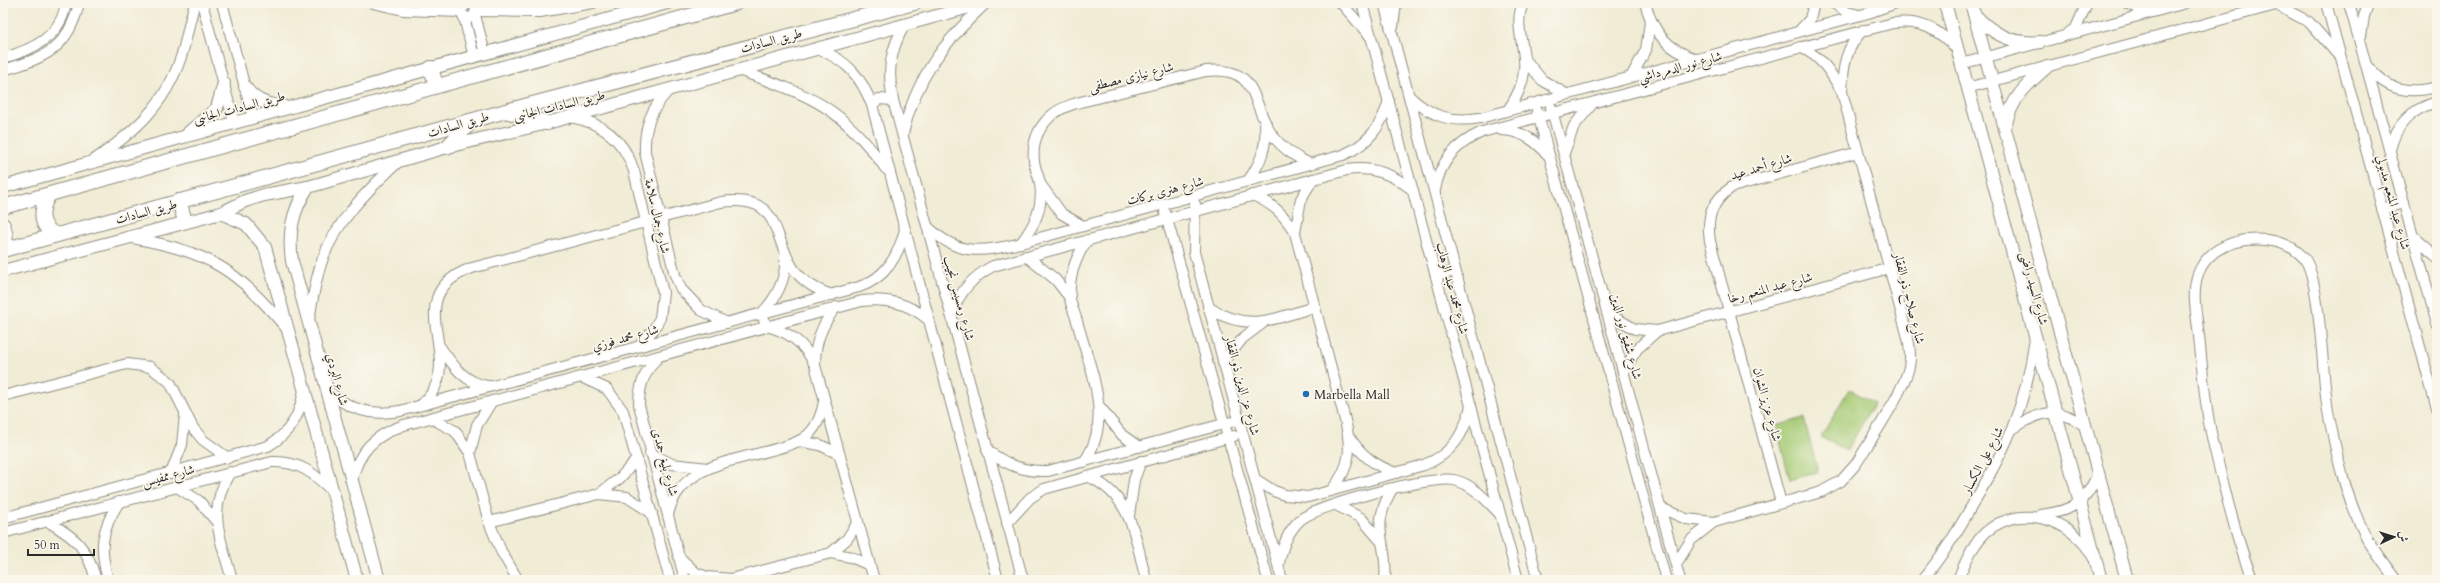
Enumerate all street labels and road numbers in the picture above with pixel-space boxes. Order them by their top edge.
street label: طريق السادات [738,24,804,58]
street label: شارع نور الدمرداشي [1636,47,1725,90]
street label: شارع نيازى مصطفى [1087,58,1176,98]
street label: طريق السادات الجانبى [511,86,607,126]
street label: طريق السادات الجانبى [191,87,287,129]
street label: طريق السادات [425,108,491,142]
street label: شارع أحمد عيد [1728,149,1795,187]
street label: شارع عبد المنعم مدبولي [2369,153,2414,253]
street label: شارع هنرى بركات [1125,172,1206,212]
street label: شارع جمال سلامة [638,177,674,256]
street label: طريق السادات [113,195,179,229]
street label: شارع محمد عبد الوهاب [1429,240,1473,337]
street label: شارع صلاح ذو الفقار [1887,249,1929,346]
street label: شارع السيد راضى [2014,249,2053,328]
street label: شارع رمسيس نجيب [937,254,979,343]
street label: شارع عبد المنعم رخا [1726,268,1815,311]
street label: شارع شفيق نور الدين [1604,291,1646,382]
street label: شارع محمد فوزي [590,320,661,357]
street label: شارع عز الدين ذو الفقار [1218,331,1264,438]
street label: شارع البردي [319,351,353,408]
street label: شارع عزيز الشوان [1747,365,1786,444]
street label: شارع على الكسار [1957,424,2010,500]
street label: شارع بليغ حمدى [644,426,683,499]
street label: شارع ممفيس [140,460,197,494]

